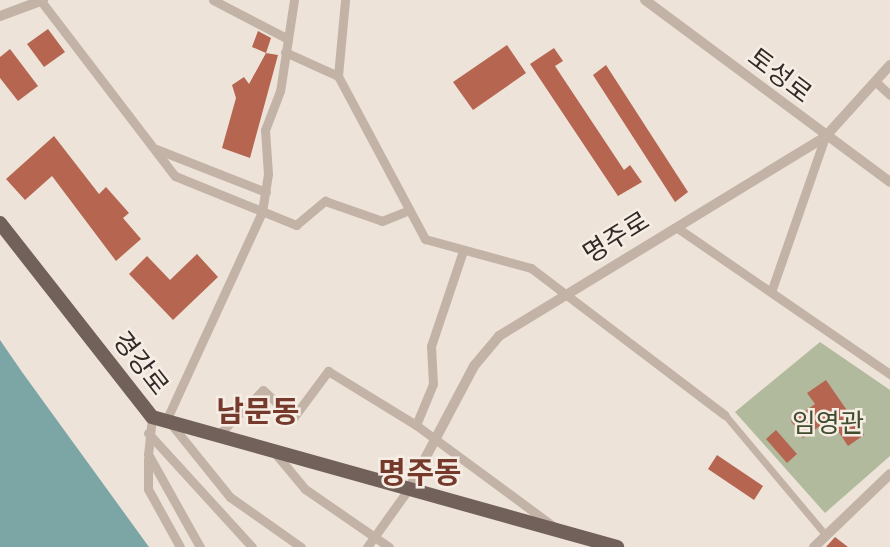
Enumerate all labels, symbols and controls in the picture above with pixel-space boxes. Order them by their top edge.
street label: 토성로 [742,41,818,109]
street label: 명주로 [577,205,655,269]
street label: 경강로 [107,325,175,401]
district label: 남문동 [217,393,299,429]
park label: 임영관 [792,407,864,439]
district label: 명주동 [379,454,461,490]

